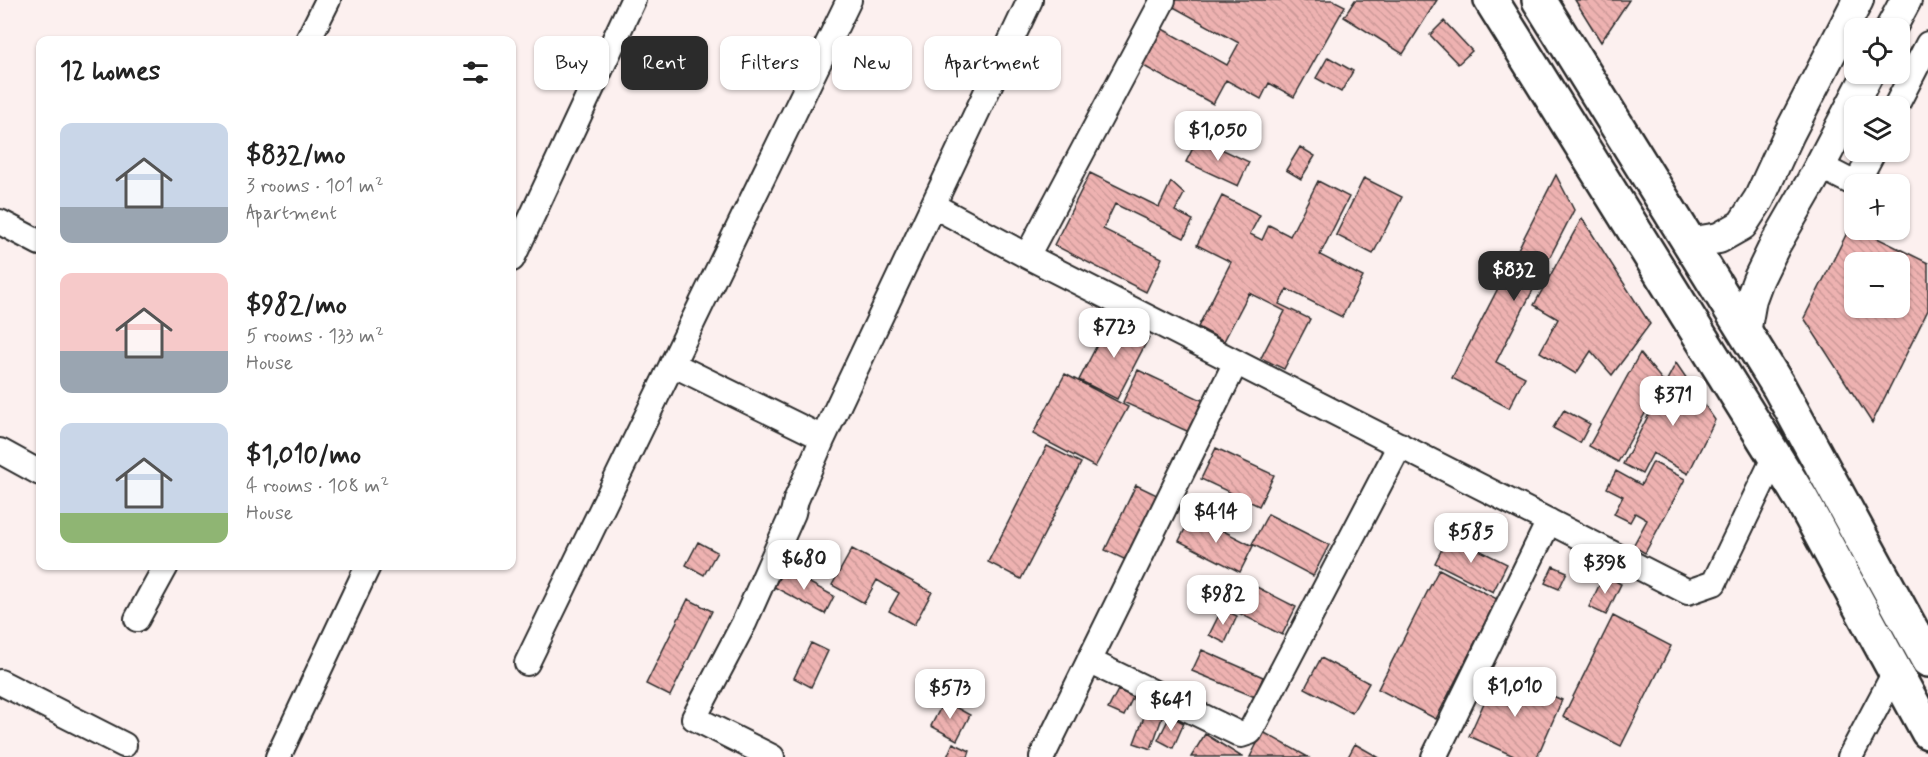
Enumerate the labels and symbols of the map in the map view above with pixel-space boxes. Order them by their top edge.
pin: $1,050 [1169,111,1267,162]
pin: $832 [1478,251,1550,302]
pin: $723 [1078,308,1150,359]
pin: $371 [1637,376,1709,427]
pin: $414 [1180,493,1252,544]
pin: $585 [1435,513,1507,564]
pin: $680 [768,540,840,591]
pin: $398 [1569,544,1641,595]
pin: $982 [1187,575,1259,626]
pin: $1,010 [1466,667,1564,718]
pin: $573 [914,669,986,720]
pin: $641 [1135,681,1207,732]

